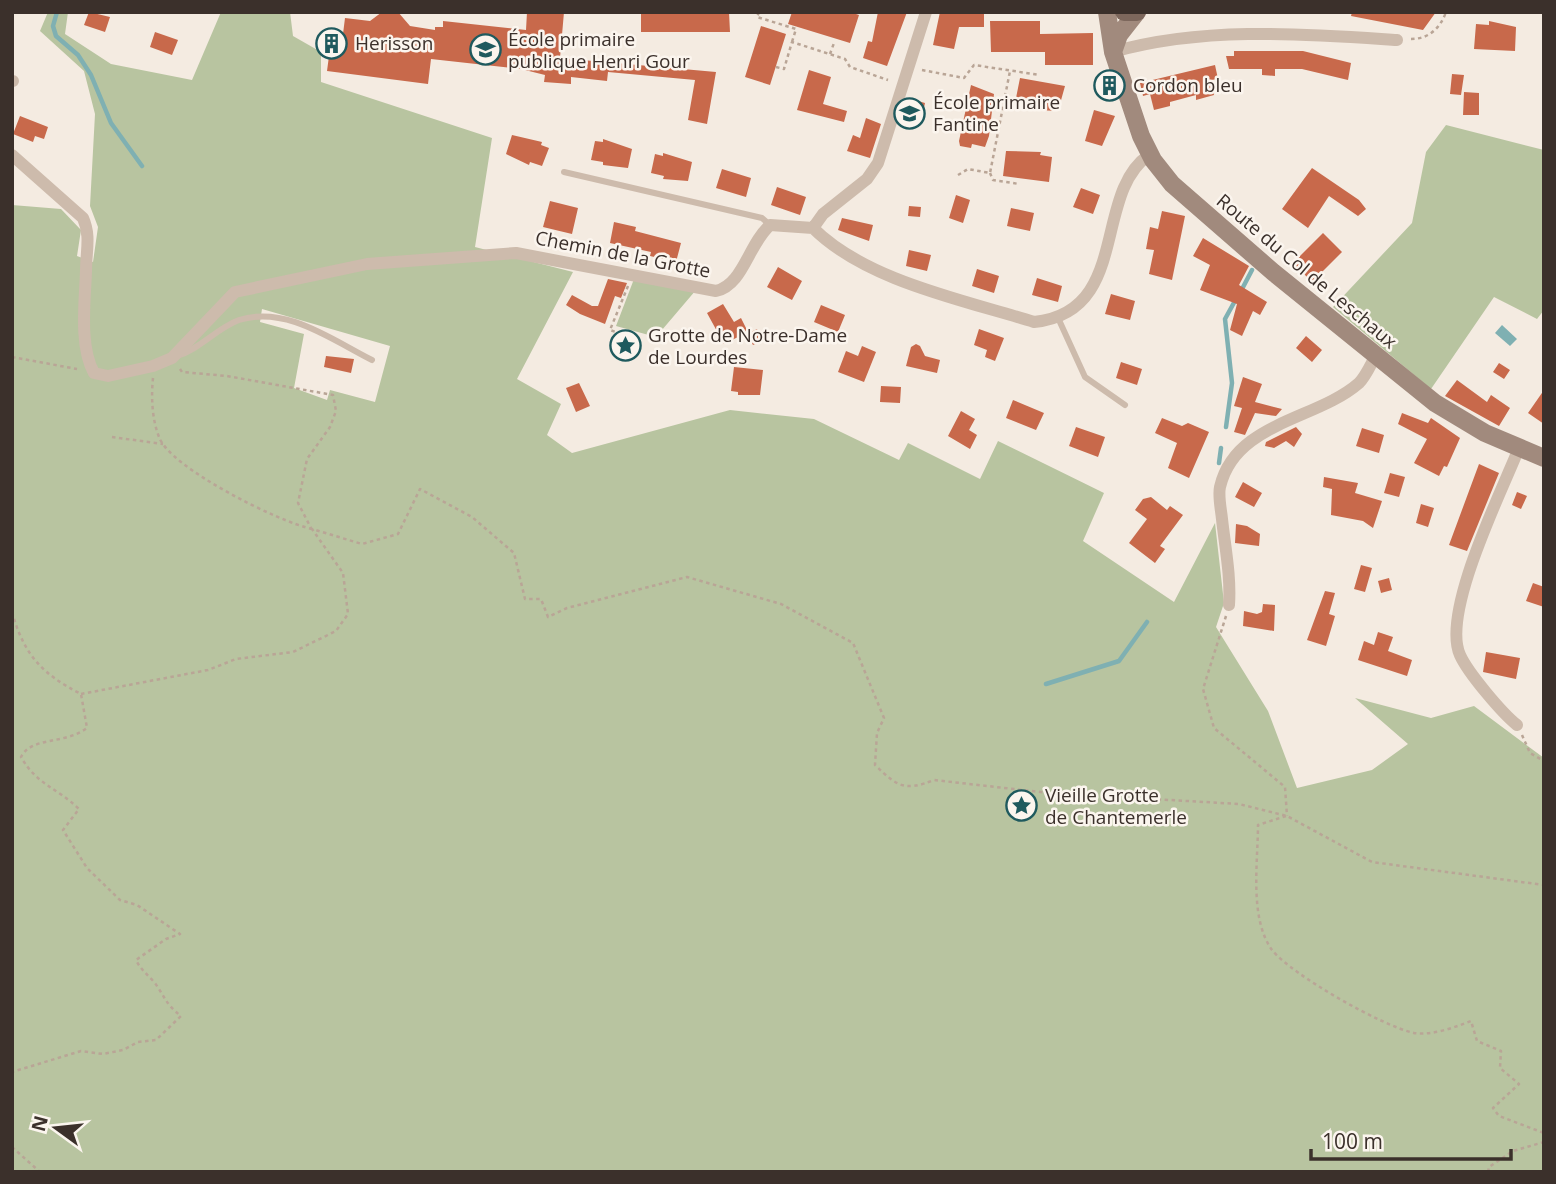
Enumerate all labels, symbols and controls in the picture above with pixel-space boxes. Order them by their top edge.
building icon: Herisson [315,26,349,60]
place label: École primaire publique Henri Gour [508,26,690,74]
place label: Herisson [355,30,433,56]
school or university icon: École primaire publique Henri Gour [468,33,502,67]
building icon: Cordon bleu [1093,68,1127,102]
place label: Cordon bleu [1133,72,1243,98]
place label: École primaire Fantine [933,89,1060,137]
school or university icon: École primaire Fantine [893,96,927,130]
street label: Route du Col de Leschaux [1211,188,1403,354]
street label: Chemin de la Grotte [533,224,713,284]
place label: Grotte de Notre-Dame de Lourdes [648,322,847,370]
place icon: Grotte de Notre-Dame de Lourdes [608,329,642,363]
place label: Vieille Grotte de Chantemerle [1045,782,1187,830]
place icon: Vieille Grotte de Chantemerle [1005,789,1039,823]
north arrow [21,1093,91,1163]
text: N [25,1113,54,1134]
scale bar [1311,1118,1510,1162]
text: 100 m [1322,1127,1383,1155]

